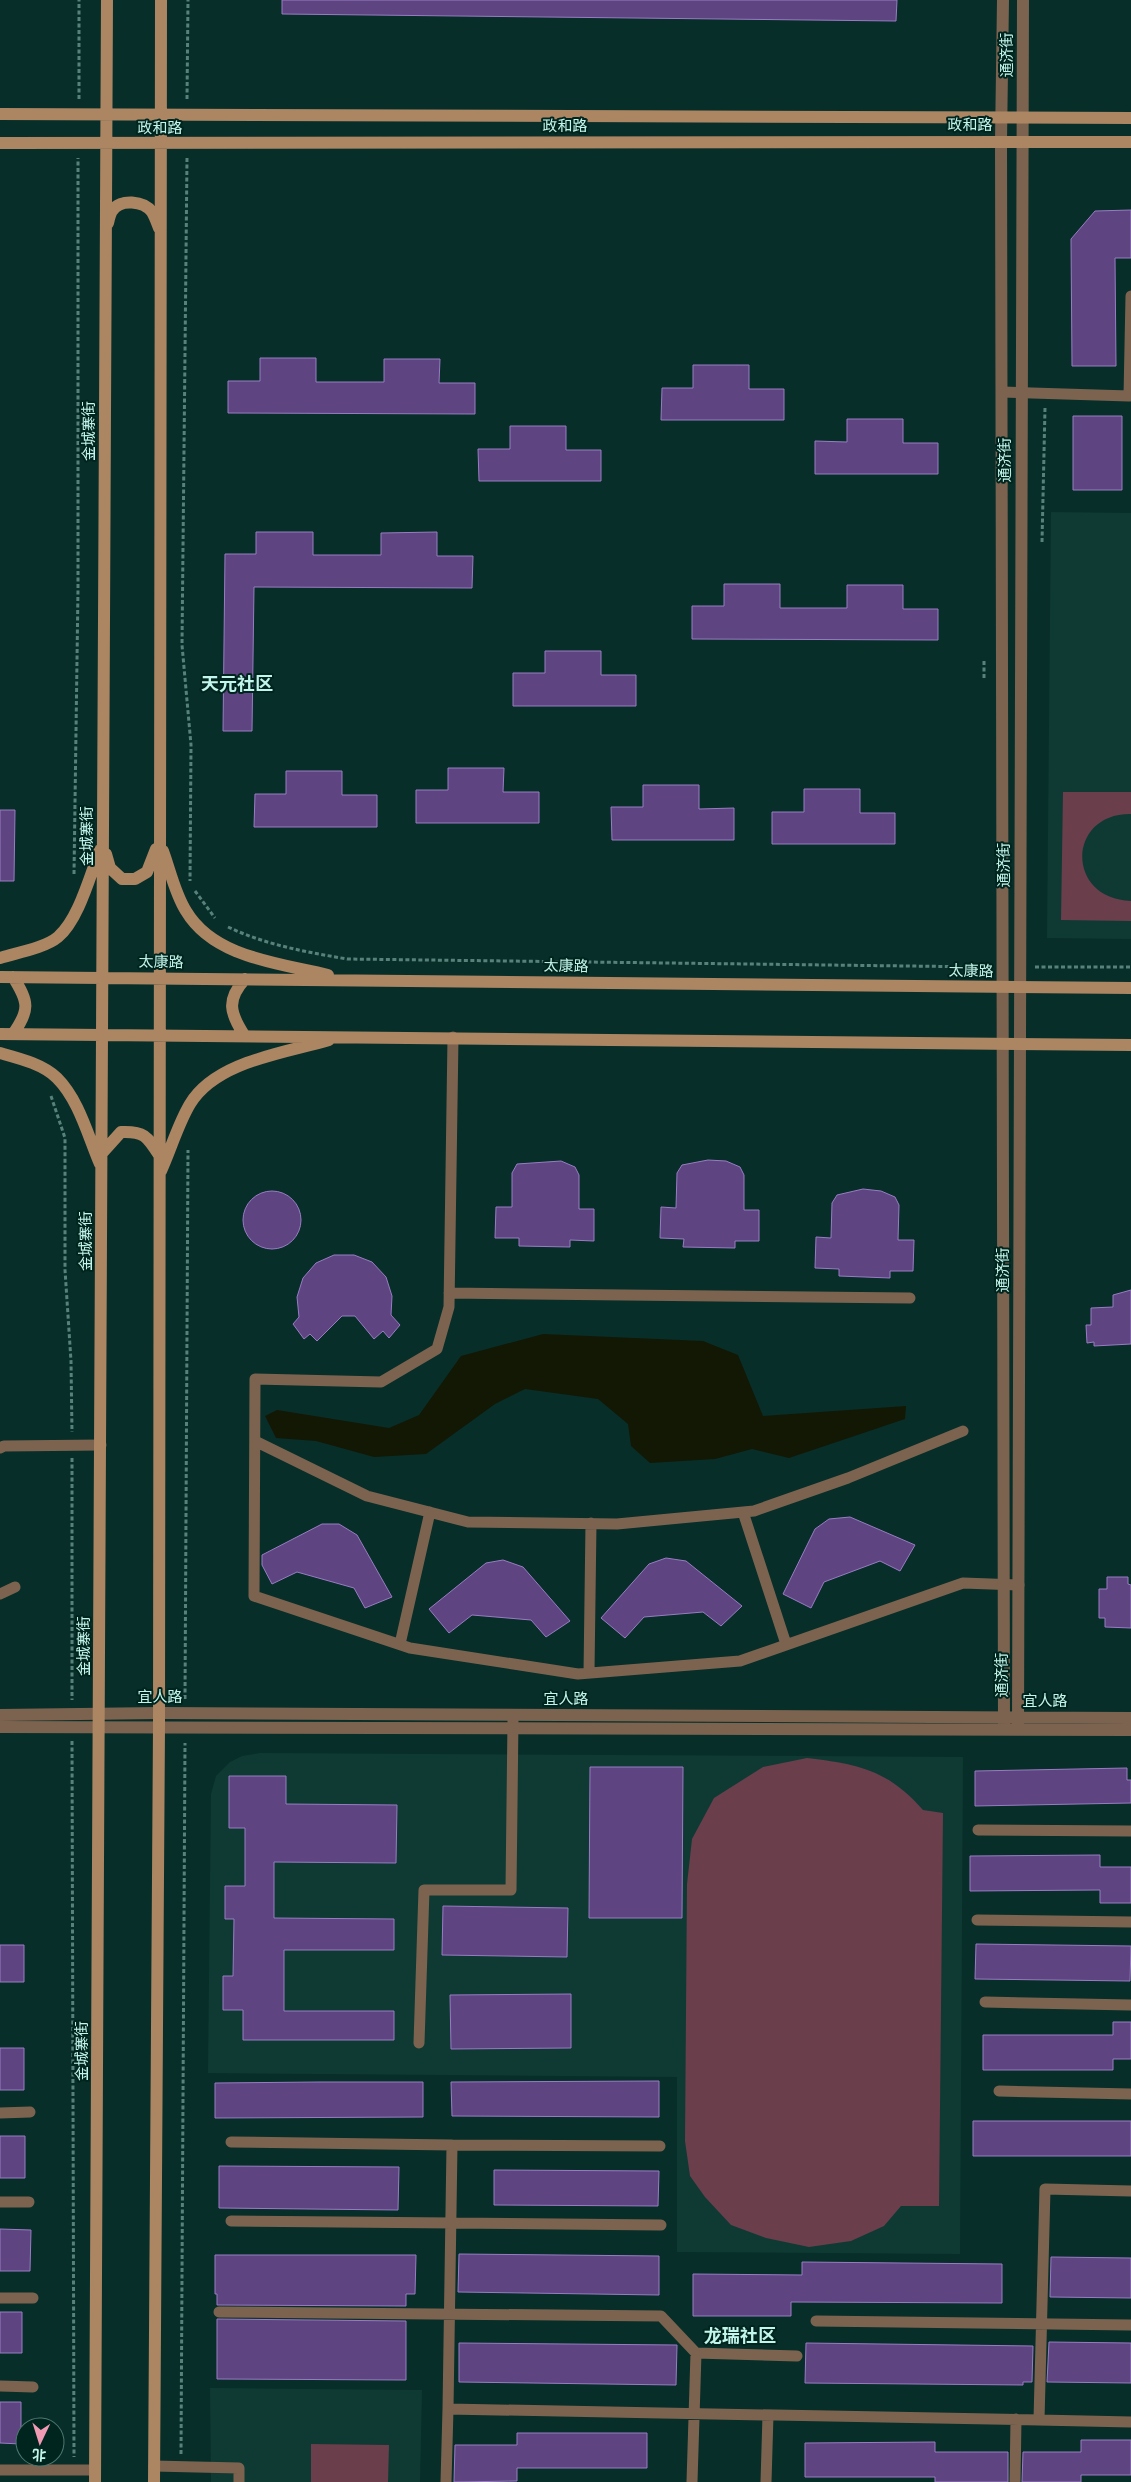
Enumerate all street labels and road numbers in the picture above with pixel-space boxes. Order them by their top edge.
street label: 通济街 [997,32,1016,78]
street label: 政和路 [947,115,993,134]
street label: 政和路 [542,116,588,135]
street label: 政和路 [137,118,183,137]
street label: 金城寨街 [79,401,98,461]
street label: 通济街 [995,437,1014,483]
street label: 金城寨街 [77,806,96,866]
street label: 通济街 [994,842,1013,888]
street label: 太康路 [138,952,184,971]
street label: 太康路 [543,956,589,975]
street label: 太康路 [948,961,994,980]
street label: 金城寨街 [76,1211,95,1271]
street label: 通济街 [993,1247,1012,1293]
street label: 金城寨街 [74,1616,93,1676]
street label: 通济街 [992,1652,1011,1698]
street label: 宜人路 [137,1687,183,1706]
street label: 宜人路 [543,1689,589,1708]
street label: 宜人路 [1022,1691,1068,1710]
street label: 金城寨街 [72,2021,91,2081]

